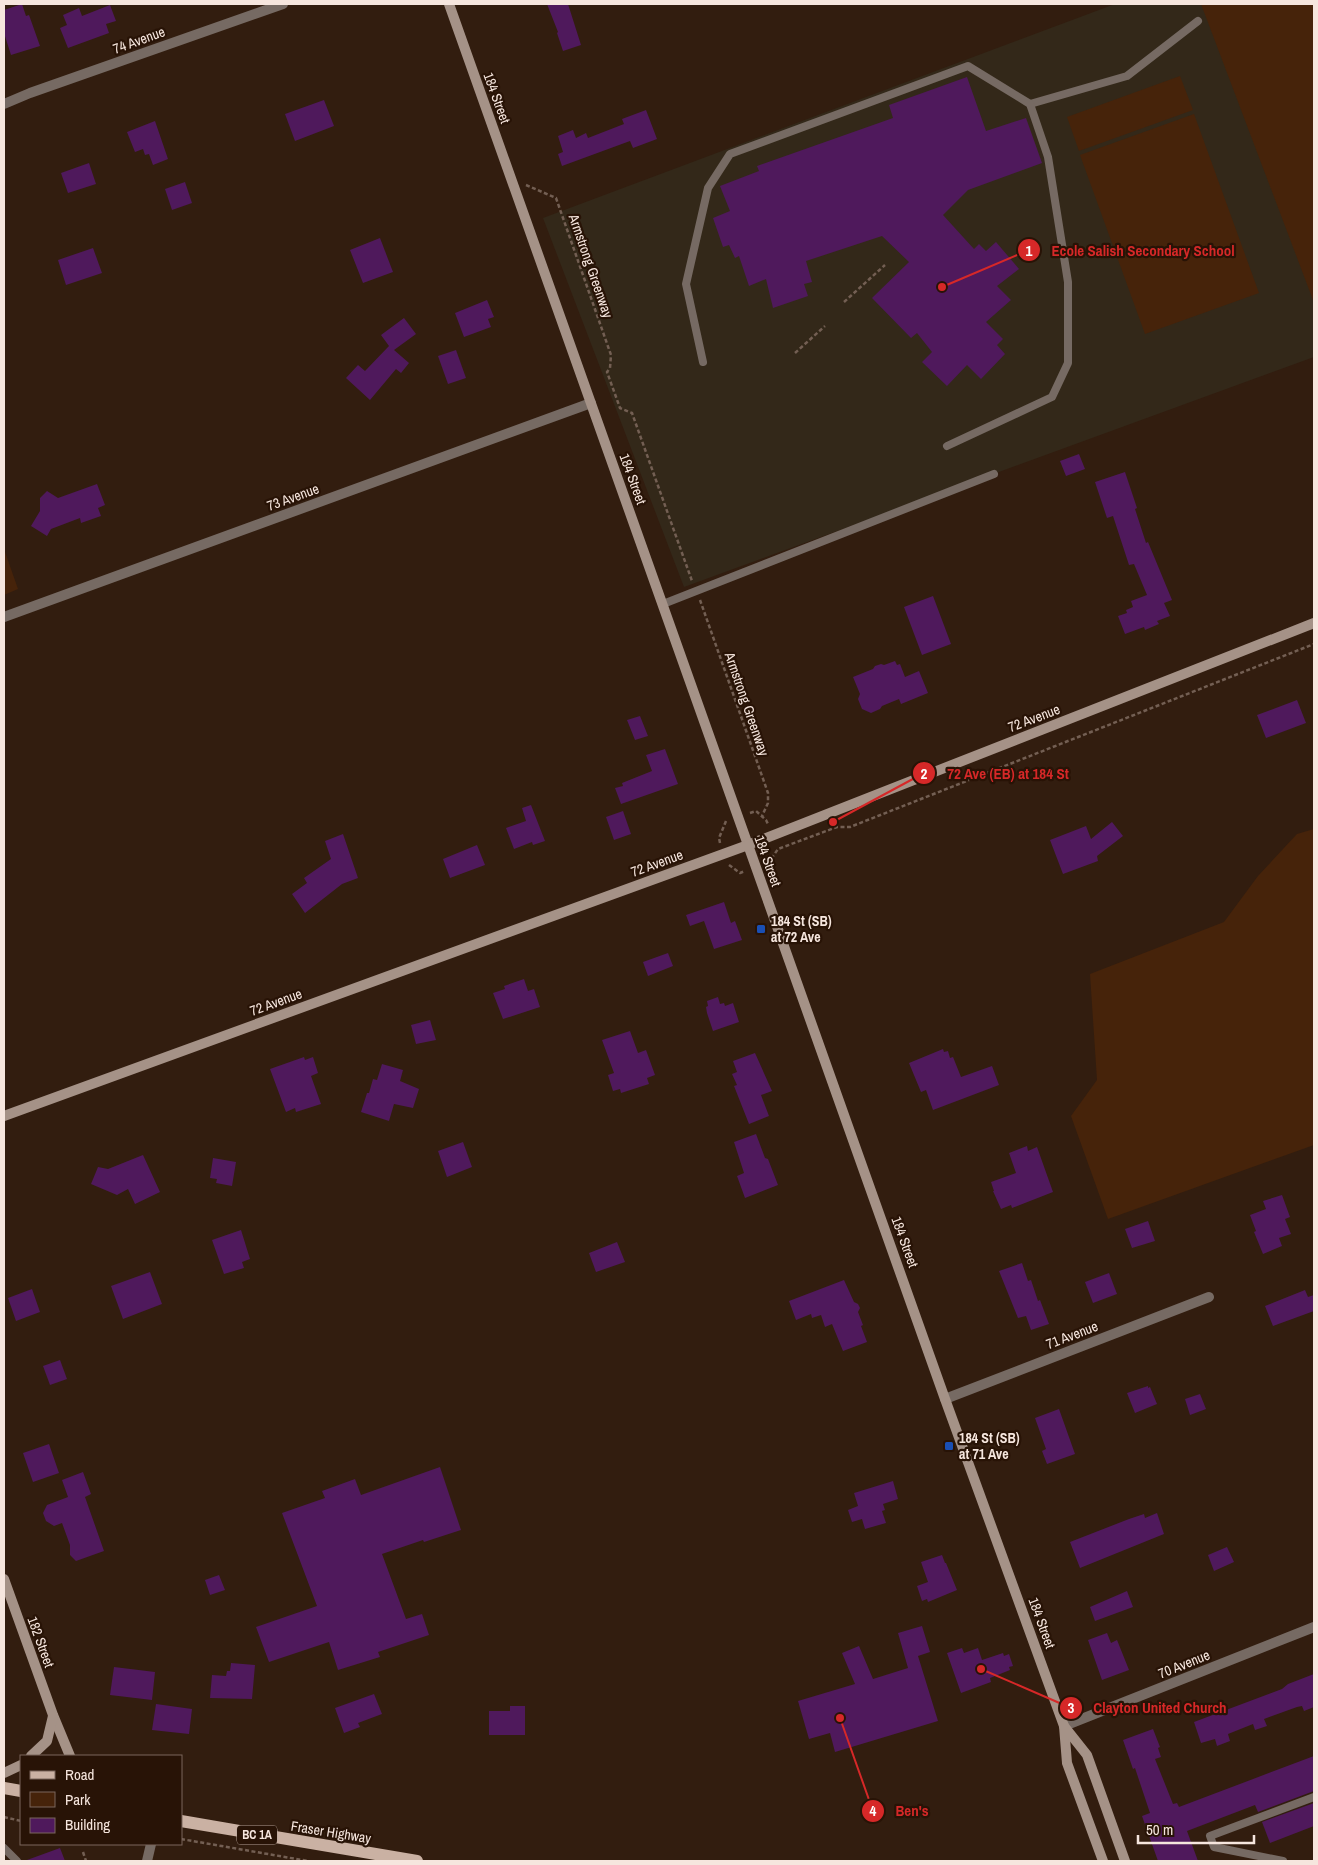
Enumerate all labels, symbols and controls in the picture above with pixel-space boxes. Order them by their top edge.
street label: 74 Avenue [111,22,167,58]
street label: 184 Street [479,70,515,126]
street label: Armstrong Greenway [565,211,617,320]
callout: Ecole Salish Secondary School [1016,235,1244,265]
text: 1 [1026,240,1033,261]
text: Ecole Salish Secondary School [1051,240,1235,261]
street label: 184 Street [615,451,651,507]
street label: 73 Avenue [265,479,321,515]
street label: Armstrong Greenway [721,649,773,758]
street label: 72 Avenue [1006,700,1062,736]
callout: 72 Ave (EB) at 184 St [912,758,1079,788]
text: 2 [921,763,928,784]
text: 72 Ave (EB) at 184 St [947,763,1069,784]
street label: 184 Street [750,833,786,889]
street label: 72 Avenue [629,845,685,881]
place label: 184 St (SB) at 72 Ave [771,912,832,946]
marker: 184 St (SB) at 72 Ave [755,923,767,935]
street label: 72 Avenue [248,984,304,1020]
street label: 184 Street [887,1214,923,1270]
street label: 71 Avenue [1044,1317,1100,1353]
place label: 184 St (SB) at 71 Ave [959,1429,1020,1463]
marker: 184 St (SB) at 71 Ave [943,1440,955,1452]
street label: 184 Street [1024,1595,1060,1651]
street label: 182 Street [23,1614,59,1670]
street label: 70 Avenue [1156,1646,1212,1682]
callout: Clayton United Church [1058,1693,1237,1723]
text: 3 [1068,1697,1075,1718]
text: Clayton United Church [1093,1697,1227,1718]
legend [20,1755,182,1845]
text: Road [65,1764,94,1785]
text: Park [65,1789,91,1810]
callout: Ben's [861,1796,939,1826]
text: 4 [870,1800,877,1821]
text: Ben's [895,1800,929,1821]
scale bar [1138,1812,1254,1844]
text: Building [65,1814,110,1835]
street label: Fraser Highway [290,1817,373,1847]
text: 50 m [1146,1819,1173,1840]
road number: BC 1A [237,1826,277,1844]

